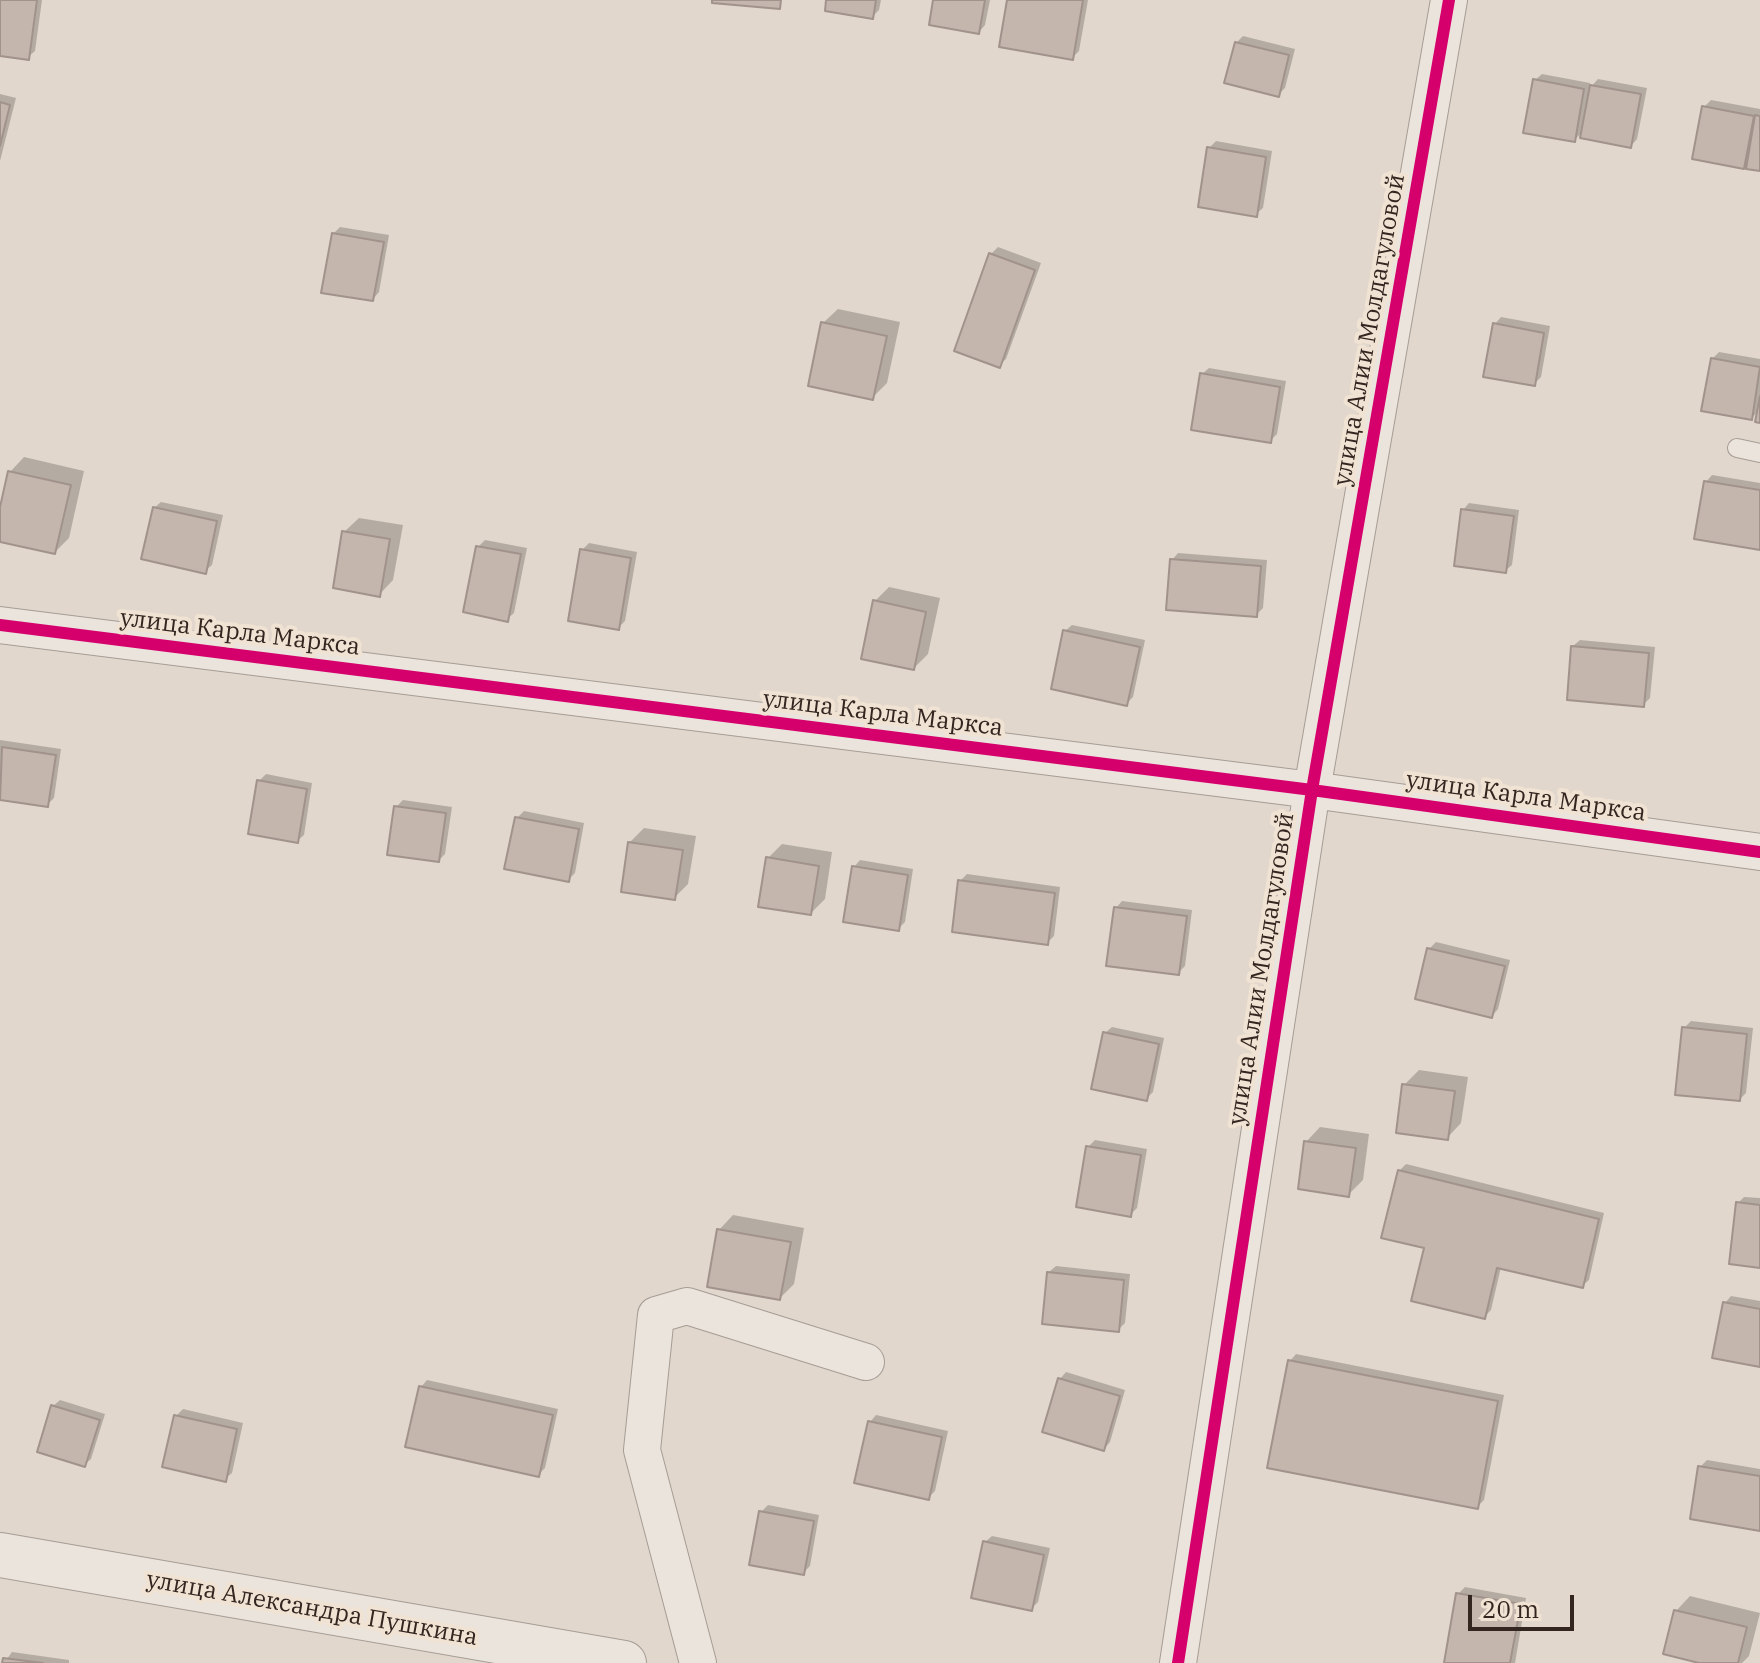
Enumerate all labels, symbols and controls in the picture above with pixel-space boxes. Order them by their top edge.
street label: улица Алии Молдагуловой [1328,172,1412,488]
street label: улица Карла Маркса [118,604,362,662]
street label: улица Карла Маркса [761,685,1005,743]
street label: улица Карла Маркса [1404,766,1648,828]
street label: улица Алии Молдагуловой [1223,810,1301,1128]
street label: улица Александра Пушкина [144,1566,480,1652]
scale bar [1472,1579,1578,1629]
text: 20 m [1482,1593,1539,1625]

